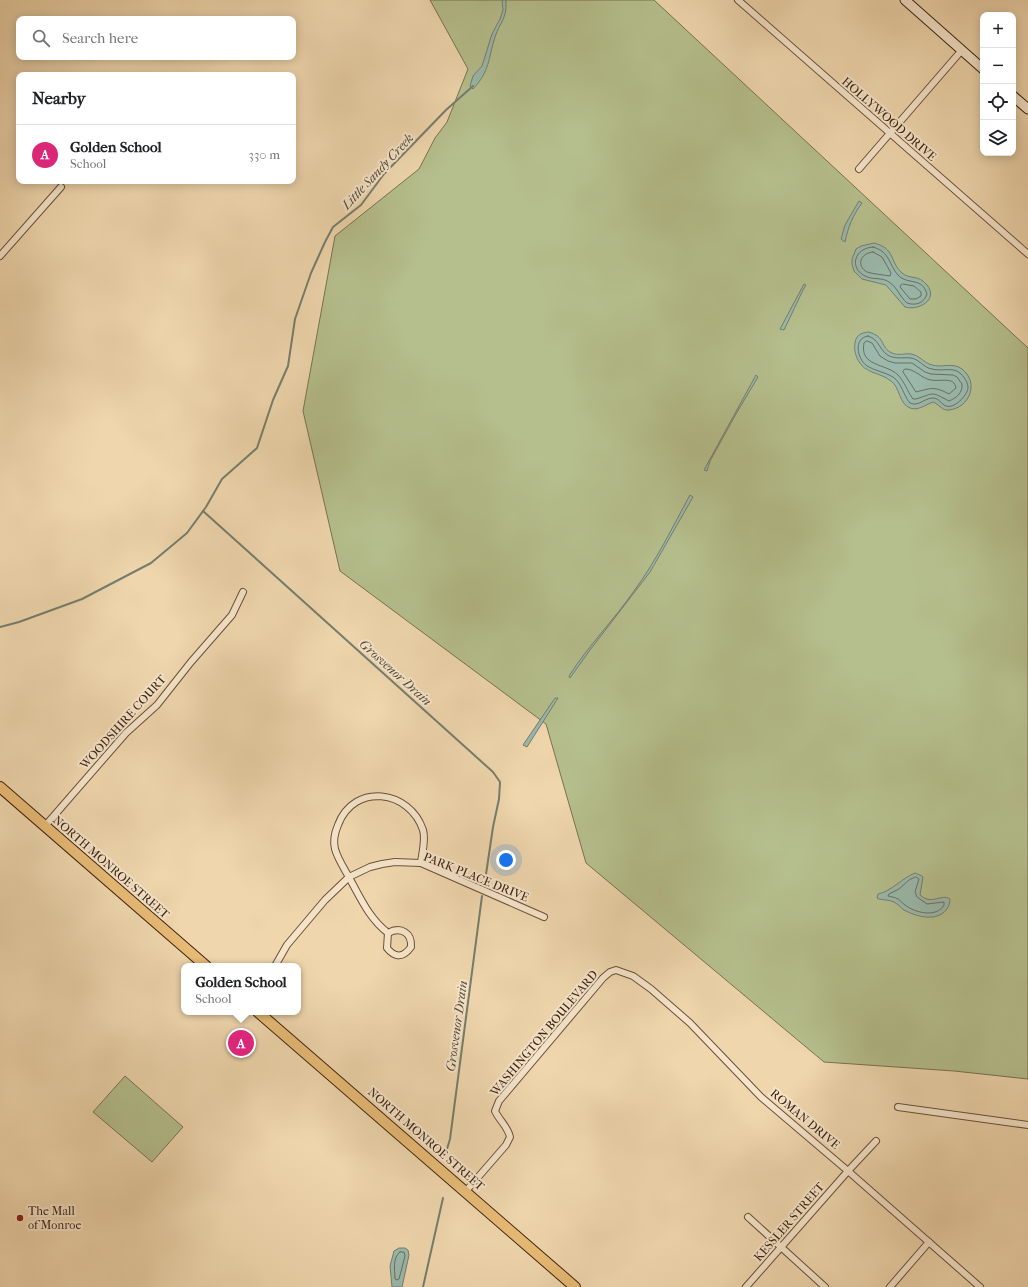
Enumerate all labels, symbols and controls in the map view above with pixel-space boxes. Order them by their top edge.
map controls [980,12,1016,156]
button: + [980,12,1016,48]
search box [16,16,296,60]
icon: search [30,27,52,49]
text: Search here [62,29,138,47]
button: − [980,48,1016,84]
street label: HOLLYWOOD DRIVE [839,74,939,164]
button: locate [980,84,1016,120]
text: Nearby [32,88,86,108]
button: layers [980,120,1016,156]
water label: Little Sandy Creek [338,130,416,213]
text: Golden School [70,138,162,156]
text: A [41,147,49,162]
text: 330 m [249,147,280,162]
text: School [70,156,106,171]
water label: Grosvenor Drain [357,636,435,709]
street label: WOODSHIRE COURT [76,671,170,773]
street label: NORTH MONROE STREET [50,813,173,922]
street label: PARK PLACE DRIVE [421,849,531,905]
your location [496,850,516,870]
popup [181,963,301,1015]
street label: WASHINGTON BOULEVARD [487,967,601,1099]
text: Golden School [195,973,287,991]
water label: Grosvenor Drain [443,980,470,1072]
text: School [195,991,232,1006]
pin: A [228,1028,254,1058]
street label: NORTH MONROE STREET [365,1085,488,1194]
street label: ROMAN DRIVE [768,1086,842,1152]
street label: KESSLER STREET [751,1179,828,1264]
place label: The Mall of Monroe [28,1204,81,1232]
marker: The Mall of Monroe [15,1213,25,1223]

